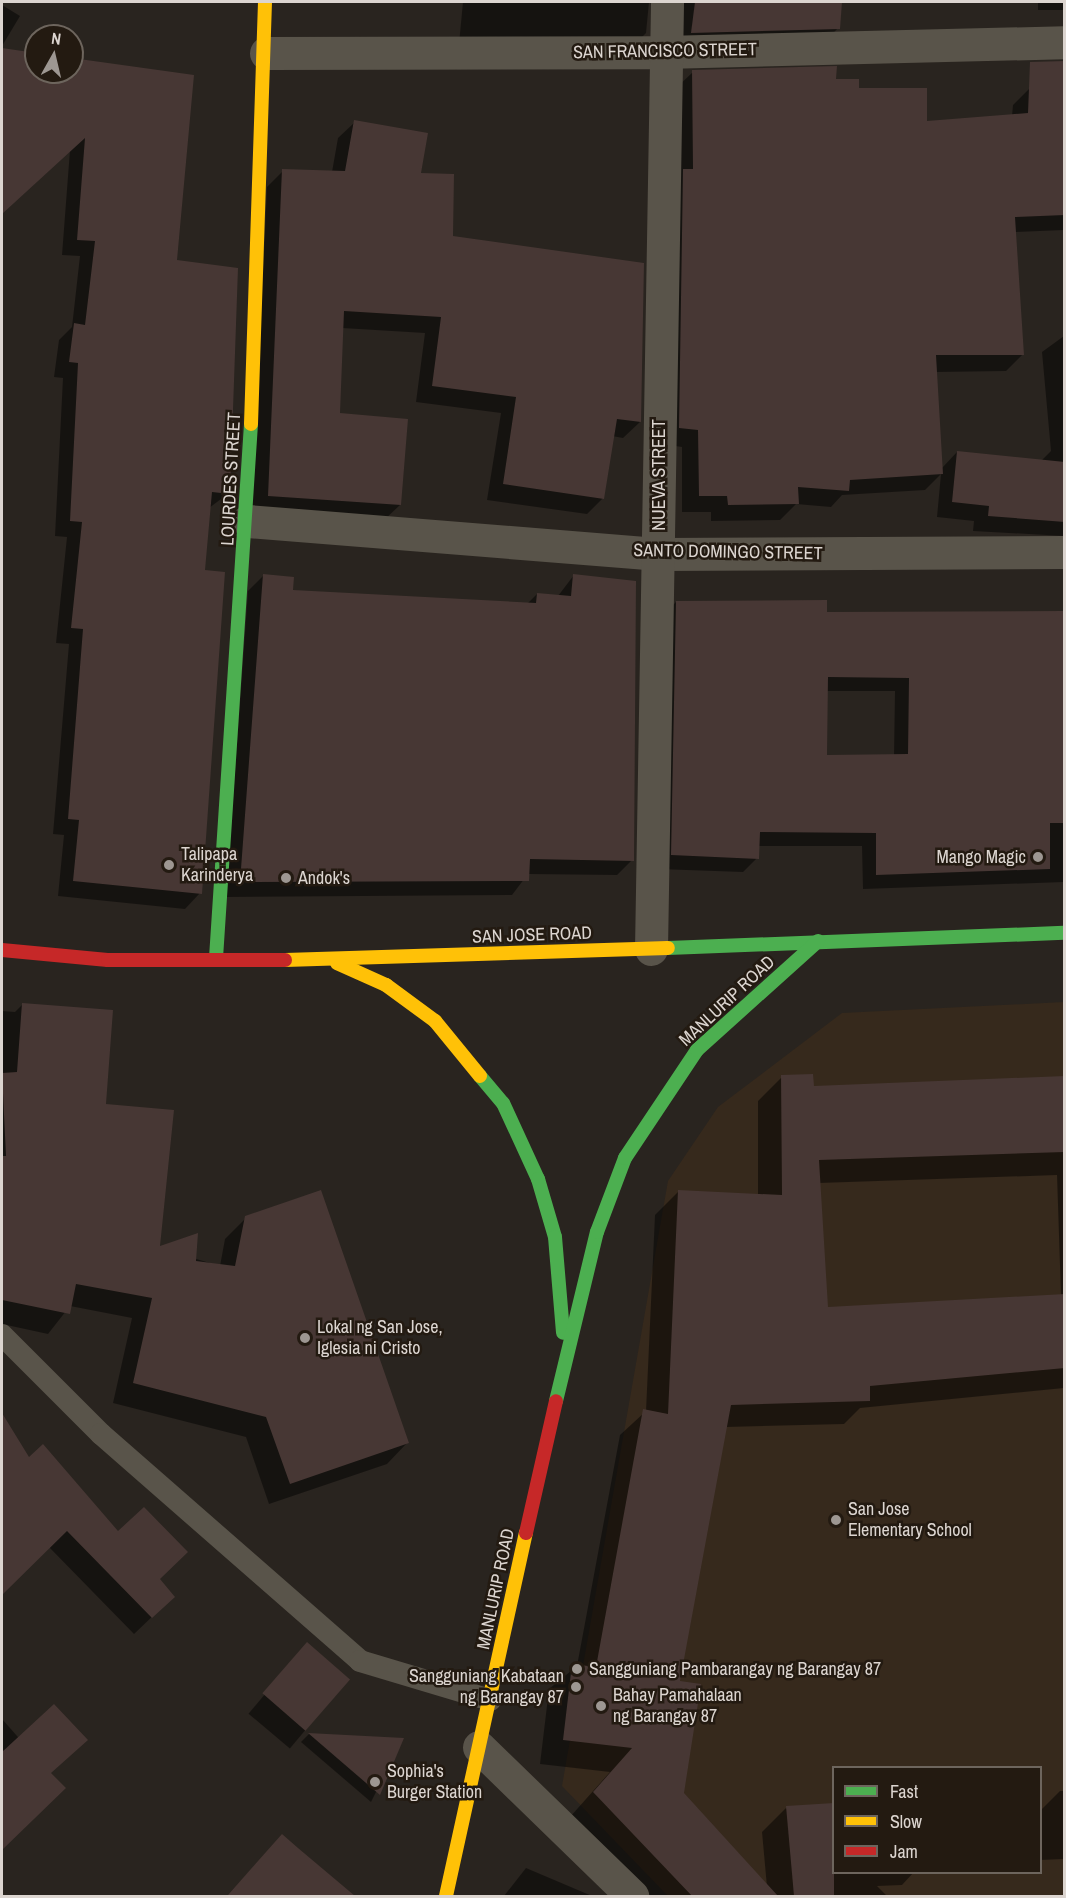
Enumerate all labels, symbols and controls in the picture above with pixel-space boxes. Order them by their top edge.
north arrow [24,24,84,84]
text: N [50,27,62,50]
street label: SAN FRANCISCO STREET [573,39,757,63]
street label: LOURDES STREET [217,412,245,546]
street label: NUEVA STREET [648,419,670,531]
street label: SANTO DOMINGO STREET [633,540,823,564]
place label: Talipapa Karinderya [181,844,253,886]
place label: Mango Magic [937,846,1026,868]
marker: Mango Magic [1031,850,1045,864]
marker: Talipapa Karinderya [162,858,176,872]
place label: Andok's [298,867,350,889]
marker: Andok's [279,871,293,885]
street label: SAN JOSE ROAD [472,922,592,948]
street label: MANLURIP ROAD [675,951,779,1051]
place label: Lokal ng San Jose, Iglesia ni Cristo [317,1317,443,1360]
marker: Lokal ng San Jose, Iglesia ni Cristo [298,1331,312,1345]
place label: San Jose Elementary School [848,1499,972,1541]
marker: San Jose Elementary School [829,1513,843,1527]
street label: MANLURIP ROAD [473,1527,519,1651]
place label: Sangguniang Pambarangay ng Barangay 87 [589,1658,881,1680]
marker: Sangguniang Pambarangay ng Barangay 87 [570,1662,584,1676]
place label: Sangguniang Kabataan ng Barangay 87 [409,1666,564,1708]
marker: Sangguniang Kabataan ng Barangay 87 [569,1680,583,1694]
place label: Bahay Pamahalaan ng Barangay 87 [613,1685,742,1728]
marker: Bahay Pamahalaan ng Barangay 87 [594,1699,608,1713]
place label: Sophia's Burger Station [387,1761,482,1804]
legend [832,1766,1042,1874]
marker: Sophia's Burger Station [368,1775,382,1789]
text: Fast [890,1779,918,1804]
text: Slow [890,1809,922,1834]
text: Jam [890,1839,918,1864]

